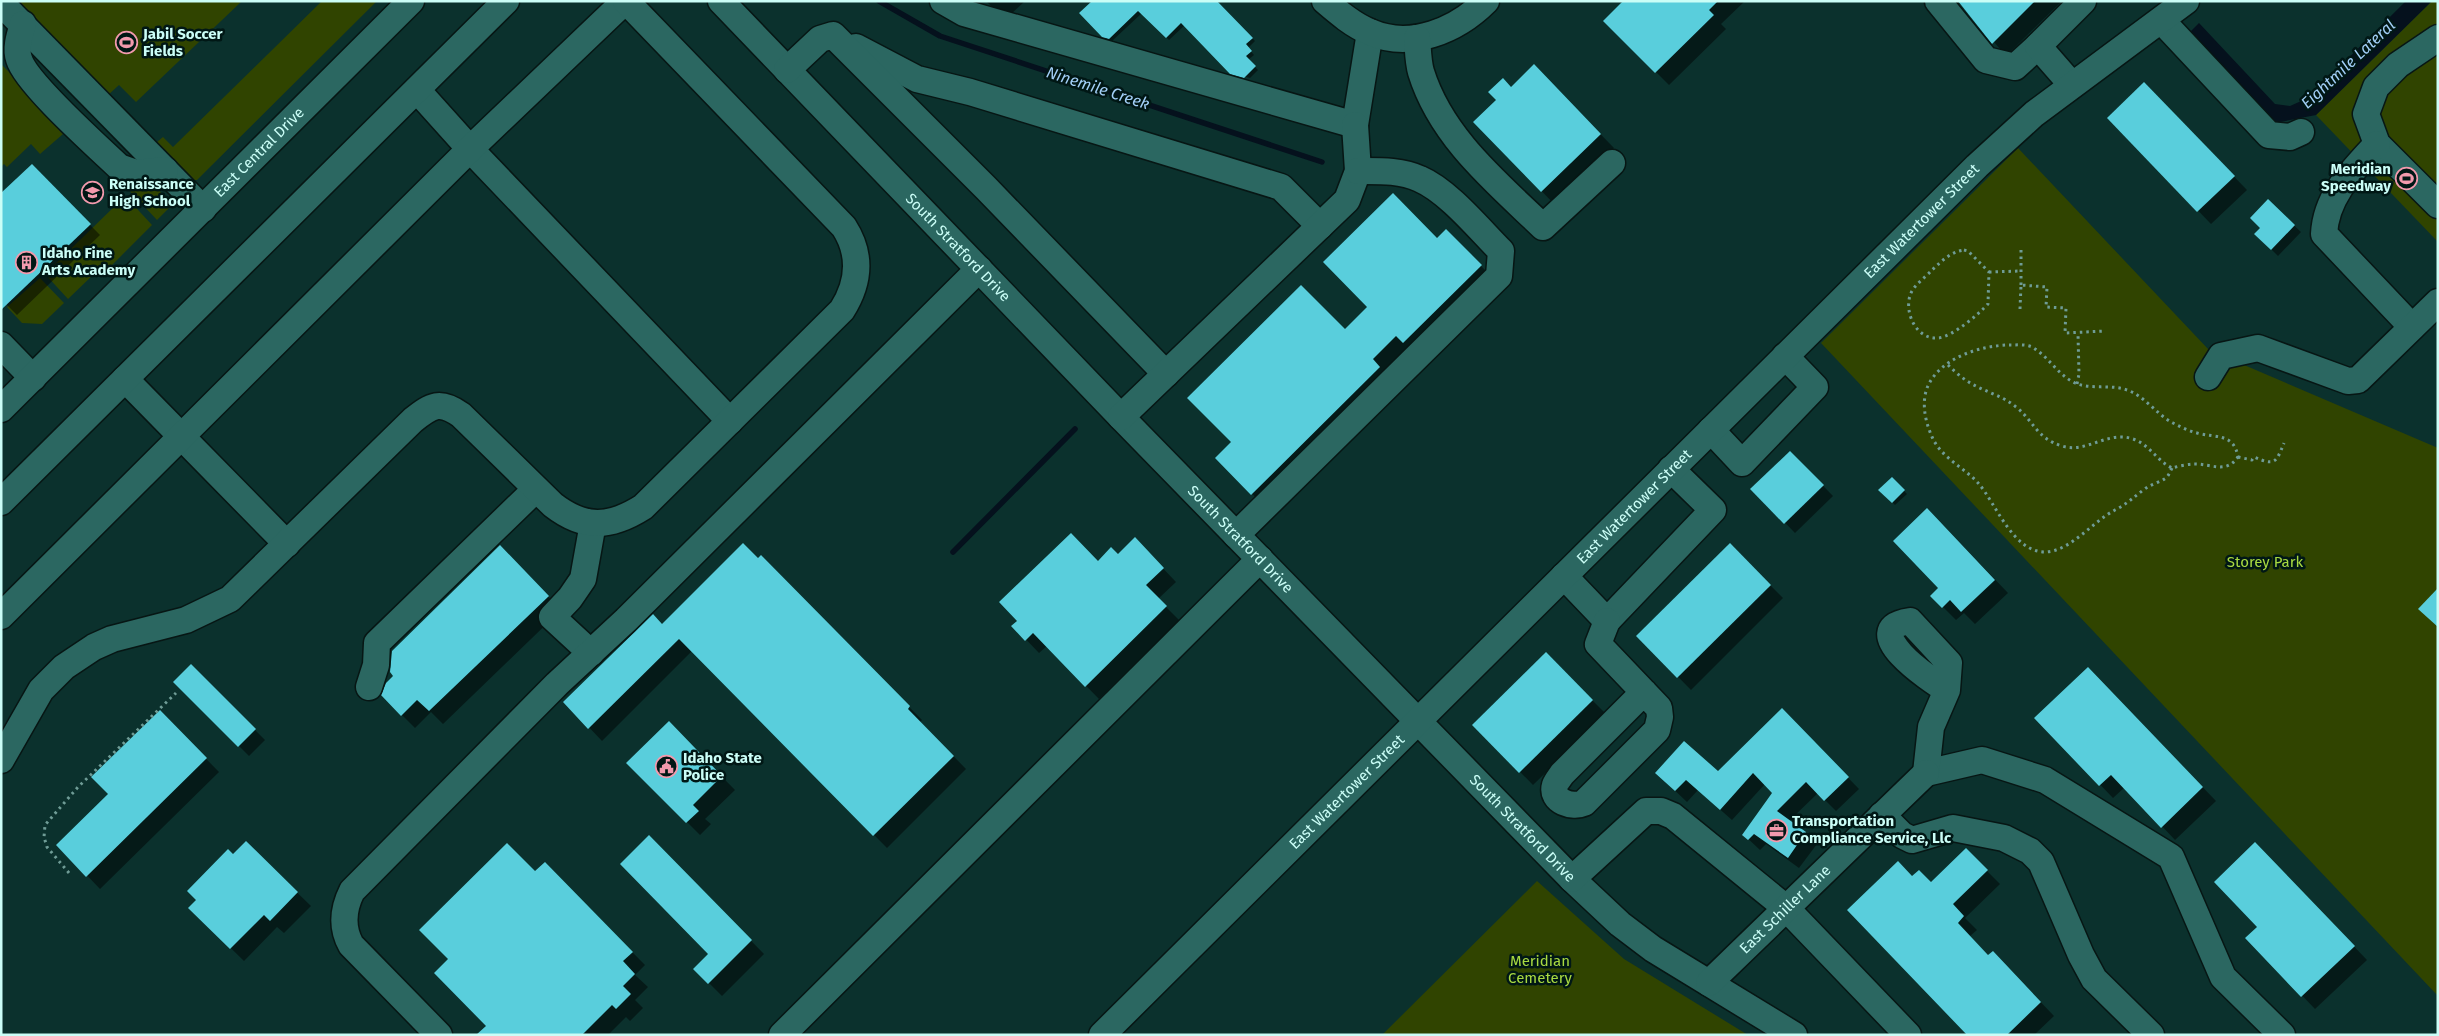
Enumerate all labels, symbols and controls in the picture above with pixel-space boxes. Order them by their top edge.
water label: Eightmile Lateral [2297,16,2399,112]
place label: Jabil Soccer Fields [142,25,224,60]
sports icon: Jabil Soccer Fields [115,31,139,55]
water label: Ninemile Creek [1044,62,1152,114]
street label: East Central Drive [210,104,308,201]
street label: East Watertower Street [1860,160,1983,282]
place label: Meridian Speedway [2321,160,2391,195]
sports icon: Meridian Speedway [2395,166,2419,190]
place label: Renaissance High School [109,175,194,210]
school or university icon: Renaissance High School [81,181,105,205]
street label: South Stratford Drive [902,190,1014,305]
place label: Idaho Fine Arts Academy [41,244,135,279]
building icon: Idaho Fine Arts Academy [14,250,38,274]
street label: East Watertower Street [1573,445,1696,568]
street label: South Stratford Drive [1184,482,1297,597]
park label: Storey Park [2227,553,2304,571]
street label: East Watertower Street [1285,730,1409,853]
place label: Idaho State Police [683,749,762,784]
public building icon: Idaho State Police [655,755,679,779]
street label: South Stratford Drive [1466,771,1579,886]
place label: Transportation Compliance Service, Llc [1792,812,1952,847]
office icon: Transportation Compliance Service, Llc [1764,818,1788,842]
street label: East Schiller Lane [1736,861,1835,957]
park label: Meridian Cemetery [1508,952,1573,987]

